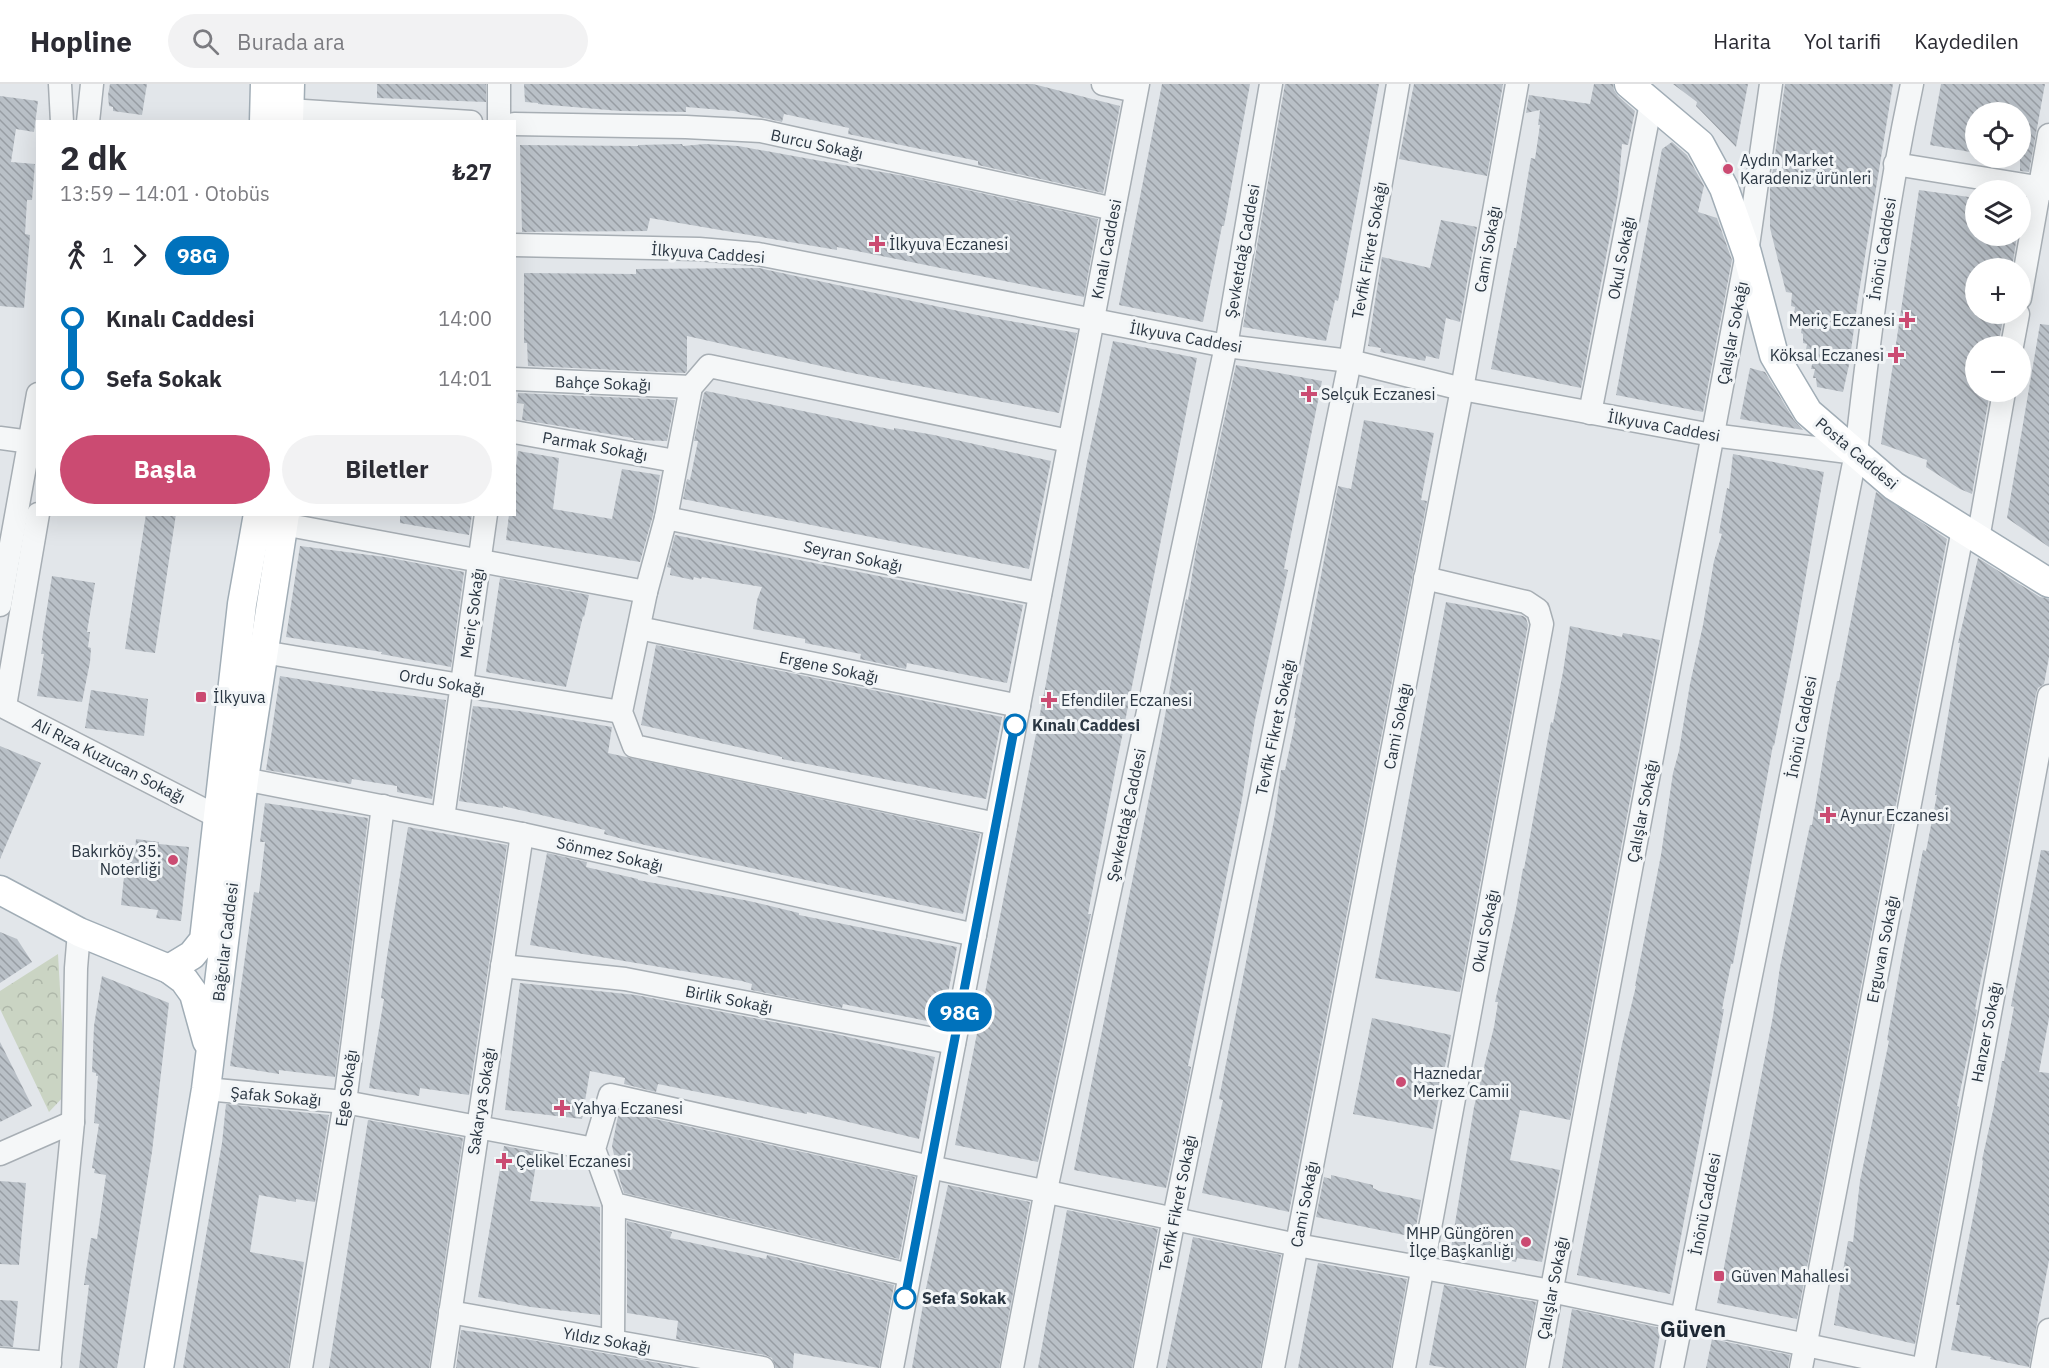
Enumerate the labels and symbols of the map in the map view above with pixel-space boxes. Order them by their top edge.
street label: Burcu Sokağı [769,124,865,164]
place label: Aydın Market Karadeniz ürünleri [1740,150,1871,188]
marker: Aydın Market Karadeniz ürünleri [1721,162,1735,176]
street label: Tevfik Fikret Sokağı [1347,180,1391,320]
street label: Şevketdağ Caddesi [1220,182,1264,320]
street label: İnönü Caddesi [1864,196,1900,302]
street label: Kınalı Caddesi [1087,197,1125,301]
street label: Cami Sokağı [1470,204,1504,294]
street label: Okul Sokağı [1603,215,1639,301]
place label: İlkyuva Eczanesi [889,234,1008,254]
marker: İlkyuva Eczanesi [870,237,884,251]
street label: İlkyuva Caddesi [650,239,766,267]
street label: Çalışlar Sokağı [1712,280,1752,386]
place label: Meriç Eczanesi [1789,310,1895,330]
marker: Meriç Eczanesi [1900,313,1914,327]
street label: İlkyuva Caddesi [1128,317,1244,357]
place label: Köksal Eczanesi [1770,345,1884,365]
marker: Köksal Eczanesi [1889,348,1903,362]
street label: Bahçe Sokağı [555,371,651,395]
place label: Selçuk Eczanesi [1321,384,1436,404]
marker: Selçuk Eczanesi [1302,387,1316,401]
street label: İlkyuva Caddesi [1606,406,1722,446]
street label: Posta Caddesi [1812,413,1902,493]
street label: Parmak Sokağı [541,427,649,465]
street label: Seyran Sokağı [802,536,904,576]
street label: Meriç Sokağı [456,566,488,660]
street label: Ergene Sokağı [777,647,881,687]
street label: Tevfik Fikret Sokağı [1251,657,1299,797]
street label: Ordu Sokağı [397,665,487,699]
street label: İnönü Caddesi [1781,674,1821,780]
street label: Cami Sokağı [1379,681,1415,771]
place label: İlkyuva [213,687,266,707]
marker: İlkyuva [194,690,208,704]
place label: Efendiler Eczanesi [1061,690,1192,710]
marker: Efendiler Eczanesi [1042,693,1056,707]
street label: Ali Rıza Kuzucan Sokağı [29,713,189,807]
marker: Kınalı Caddesi [1004,714,1026,736]
place label: Kınalı Caddesi [1032,715,1140,735]
street label: Şevketdağ Caddesi [1102,746,1150,884]
street label: Çalışlar Sokağı [1622,758,1662,864]
place label: Aynur Eczanesi [1840,805,1949,825]
marker: Aynur Eczanesi [1821,808,1835,822]
street label: Sönmez Sokağı [555,832,665,876]
place label: Bakırköy 35. Noterliği [71,841,161,879]
marker: Bakırköy 35. Noterliği [166,853,180,867]
street label: Bağcılar Caddesi [208,881,242,1003]
street label: Okul Sokağı [1467,888,1503,974]
street label: Erguvan Sokağı [1862,894,1902,1004]
street label: Hanzer Sokağı [1966,980,2006,1084]
street label: Birlik Sokağı [684,981,774,1017]
line badge: 98G [926,992,994,1032]
street label: Sakarya Sokağı [463,1046,499,1156]
street label: Ege Sokağı [331,1048,361,1128]
place label: Haznedar Merkez Camii [1413,1063,1509,1101]
marker: Haznedar Merkez Camii [1394,1075,1408,1089]
street label: Şafak Sokağı [230,1082,322,1110]
place label: Yahya Eczanesi [574,1098,683,1118]
marker: Yahya Eczanesi [555,1101,569,1115]
street label: Tevfik Fikret Sokağı [1154,1133,1200,1273]
place label: Çelikel Eczanesi [516,1151,631,1171]
street label: İnönü Caddesi [1685,1151,1725,1257]
marker: Çelikel Eczanesi [497,1154,511,1168]
street label: Cami Sokağı [1286,1159,1322,1249]
place label: MHP Güngören İlçe Başkanlığı [1406,1223,1514,1261]
marker: MHP Güngören İlçe Başkanlığı [1519,1235,1533,1249]
street label: Çalışlar Sokağı [1532,1235,1572,1341]
place label: Güven Mahallesi [1731,1266,1849,1286]
marker: Güven Mahallesi [1712,1269,1726,1283]
marker: Sefa Sokak [894,1287,916,1309]
place label: Sefa Sokak [922,1288,1007,1308]
district label: Güven [1660,1314,1726,1343]
street label: Yıldız Sokağı [561,1322,653,1358]

